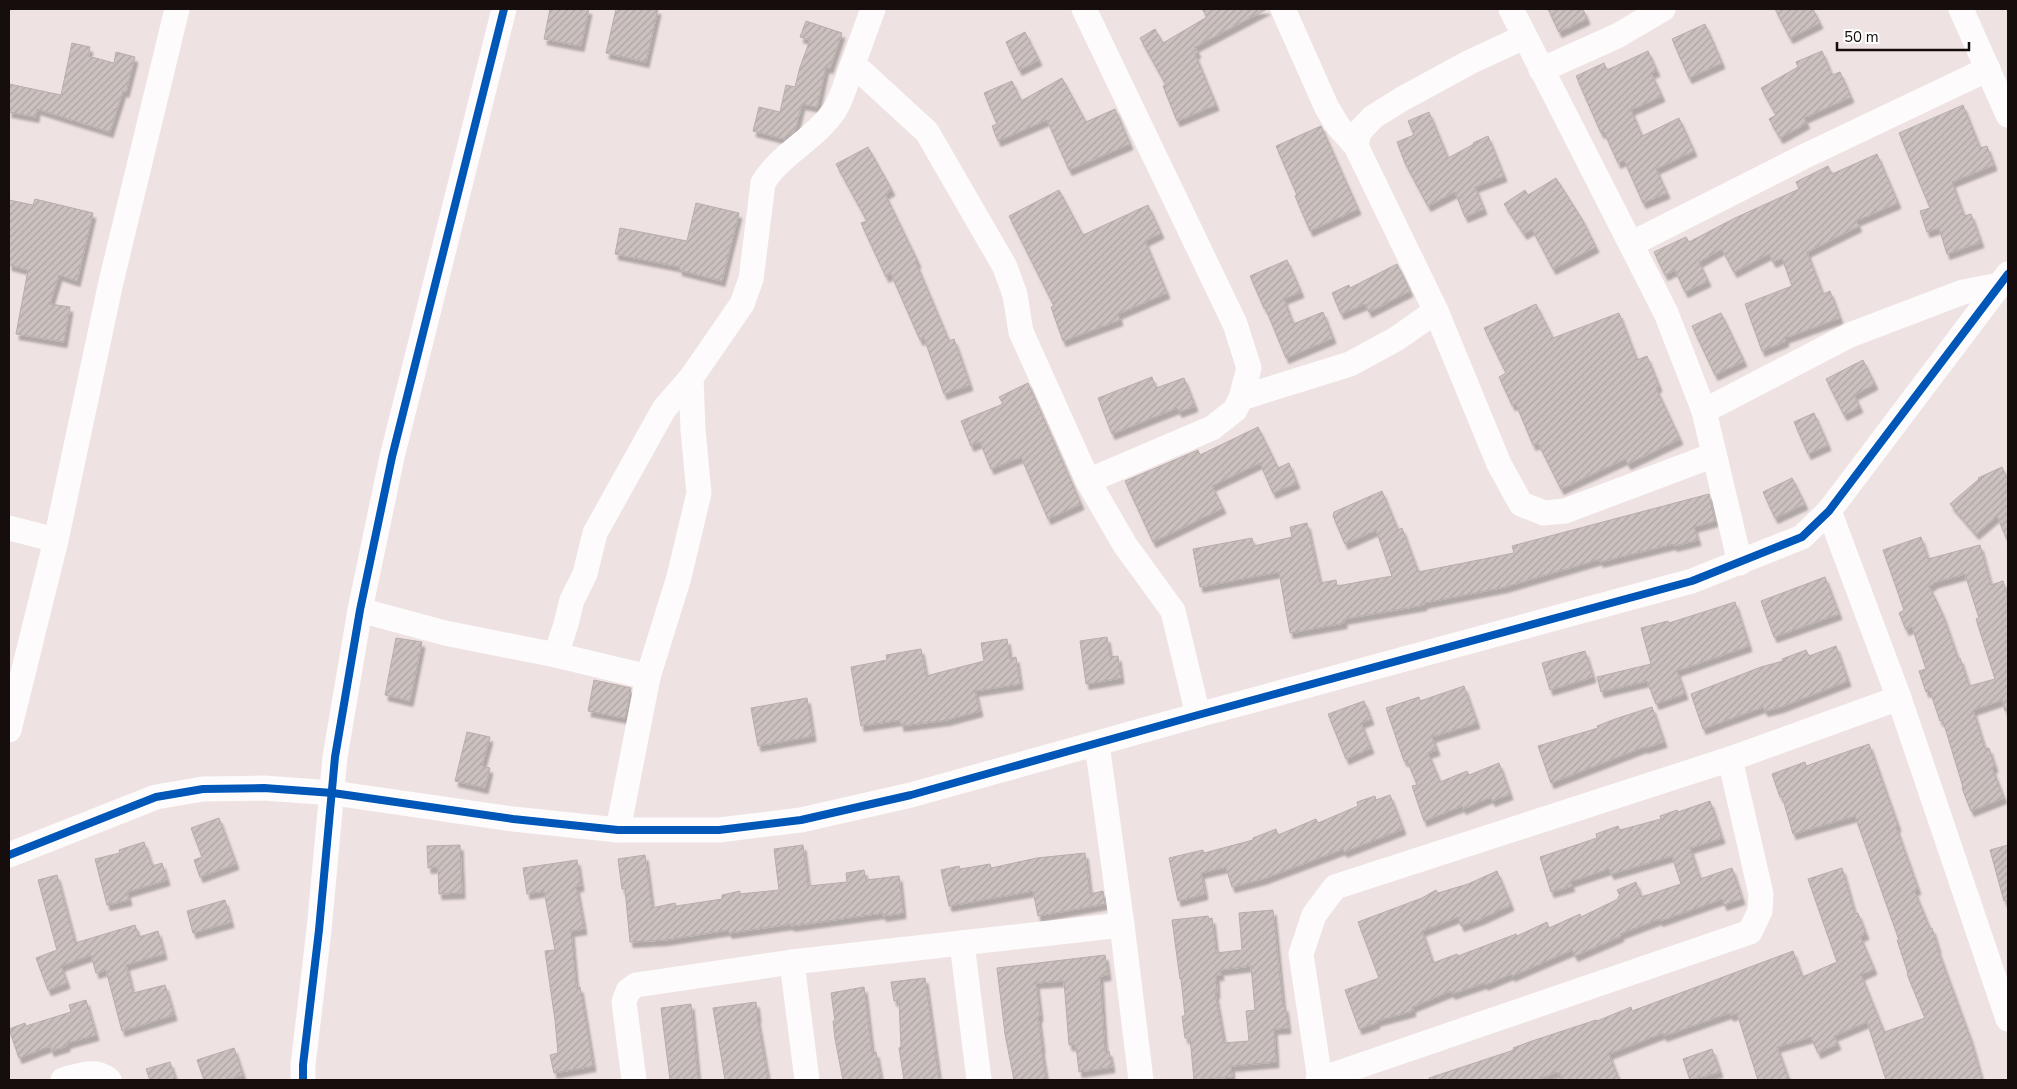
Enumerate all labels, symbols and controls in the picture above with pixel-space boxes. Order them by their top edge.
scale bar [1837,20,1970,52]
text: 50 m [1844,27,1879,47]

